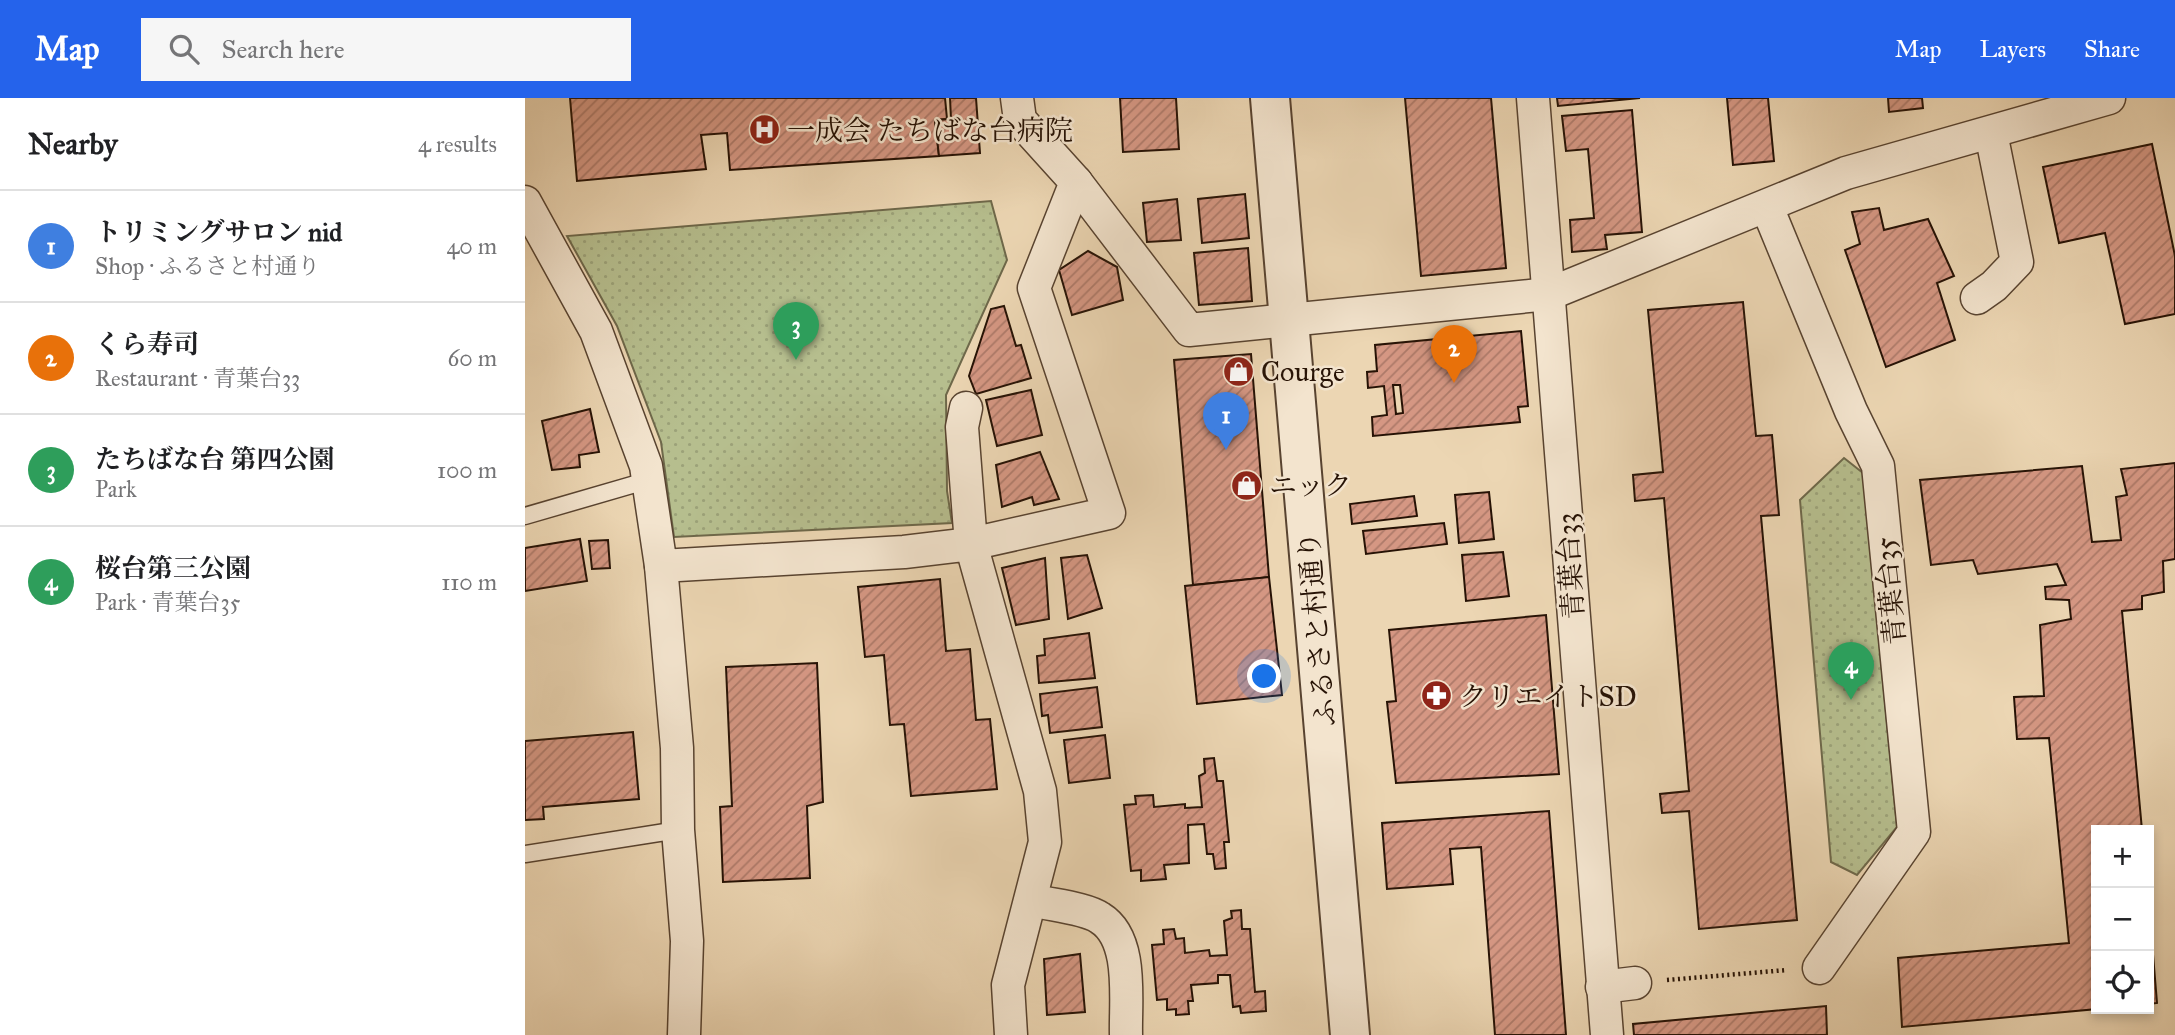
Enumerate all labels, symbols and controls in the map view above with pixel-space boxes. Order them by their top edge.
search box [141,18,631,81]
text: Map [35,29,99,69]
icon: search [165,30,203,68]
text: Search here [221,33,345,65]
text: Map [1895,34,1942,64]
text: Layers [1980,34,2046,64]
text: Share [2084,34,2140,64]
hospital icon: 一成会 たちばな台病院 [747,113,781,147]
place label: 一成会 たちばな台病院 [787,113,1073,148]
text: Nearby [28,126,118,162]
text: 4 results [418,130,497,158]
text: トリミングサロン nid [95,216,342,248]
text: 1 [46,232,56,260]
text: 40 m [447,232,497,260]
text: Shop · ふるさと村通り [95,252,320,280]
pin: 3 [773,302,819,360]
pin: 2 [1431,325,1477,383]
text: くら寿司 [95,328,199,360]
text: 2 [45,344,57,372]
text: 60 m [448,344,497,372]
shop icon: Courge [1221,354,1255,388]
place label: Courge [1261,354,1345,389]
text: Restaurant · 青葉台33 [95,364,300,392]
pin: 1 [1203,392,1249,450]
text: たちばな台 第四公園 [95,443,335,475]
text: 3 [46,456,56,484]
text: 100 m [437,456,497,484]
shop icon: ニック [1229,468,1263,502]
place label: ニック [1269,468,1352,503]
text: Park [95,475,137,503]
street label: 青葉台33 [1549,512,1591,620]
street label: ふるさと村通り [1291,530,1343,728]
street label: 青葉台35 [1867,535,1913,647]
text: 桜台第三公園 [95,552,251,584]
text: 4 [45,568,57,596]
text: 110 m [441,568,497,596]
text: Park · 青葉台35 [95,588,240,616]
pin: 4 [1828,642,1874,700]
your location [1247,659,1281,693]
pharmacy icon: クリエイトSD [1419,679,1453,713]
place label: クリエイトSD [1459,679,1637,714]
map controls [2091,825,2154,1014]
button: + [2091,825,2154,888]
button: − [2091,888,2154,951]
button: locate [2091,951,2154,1014]

